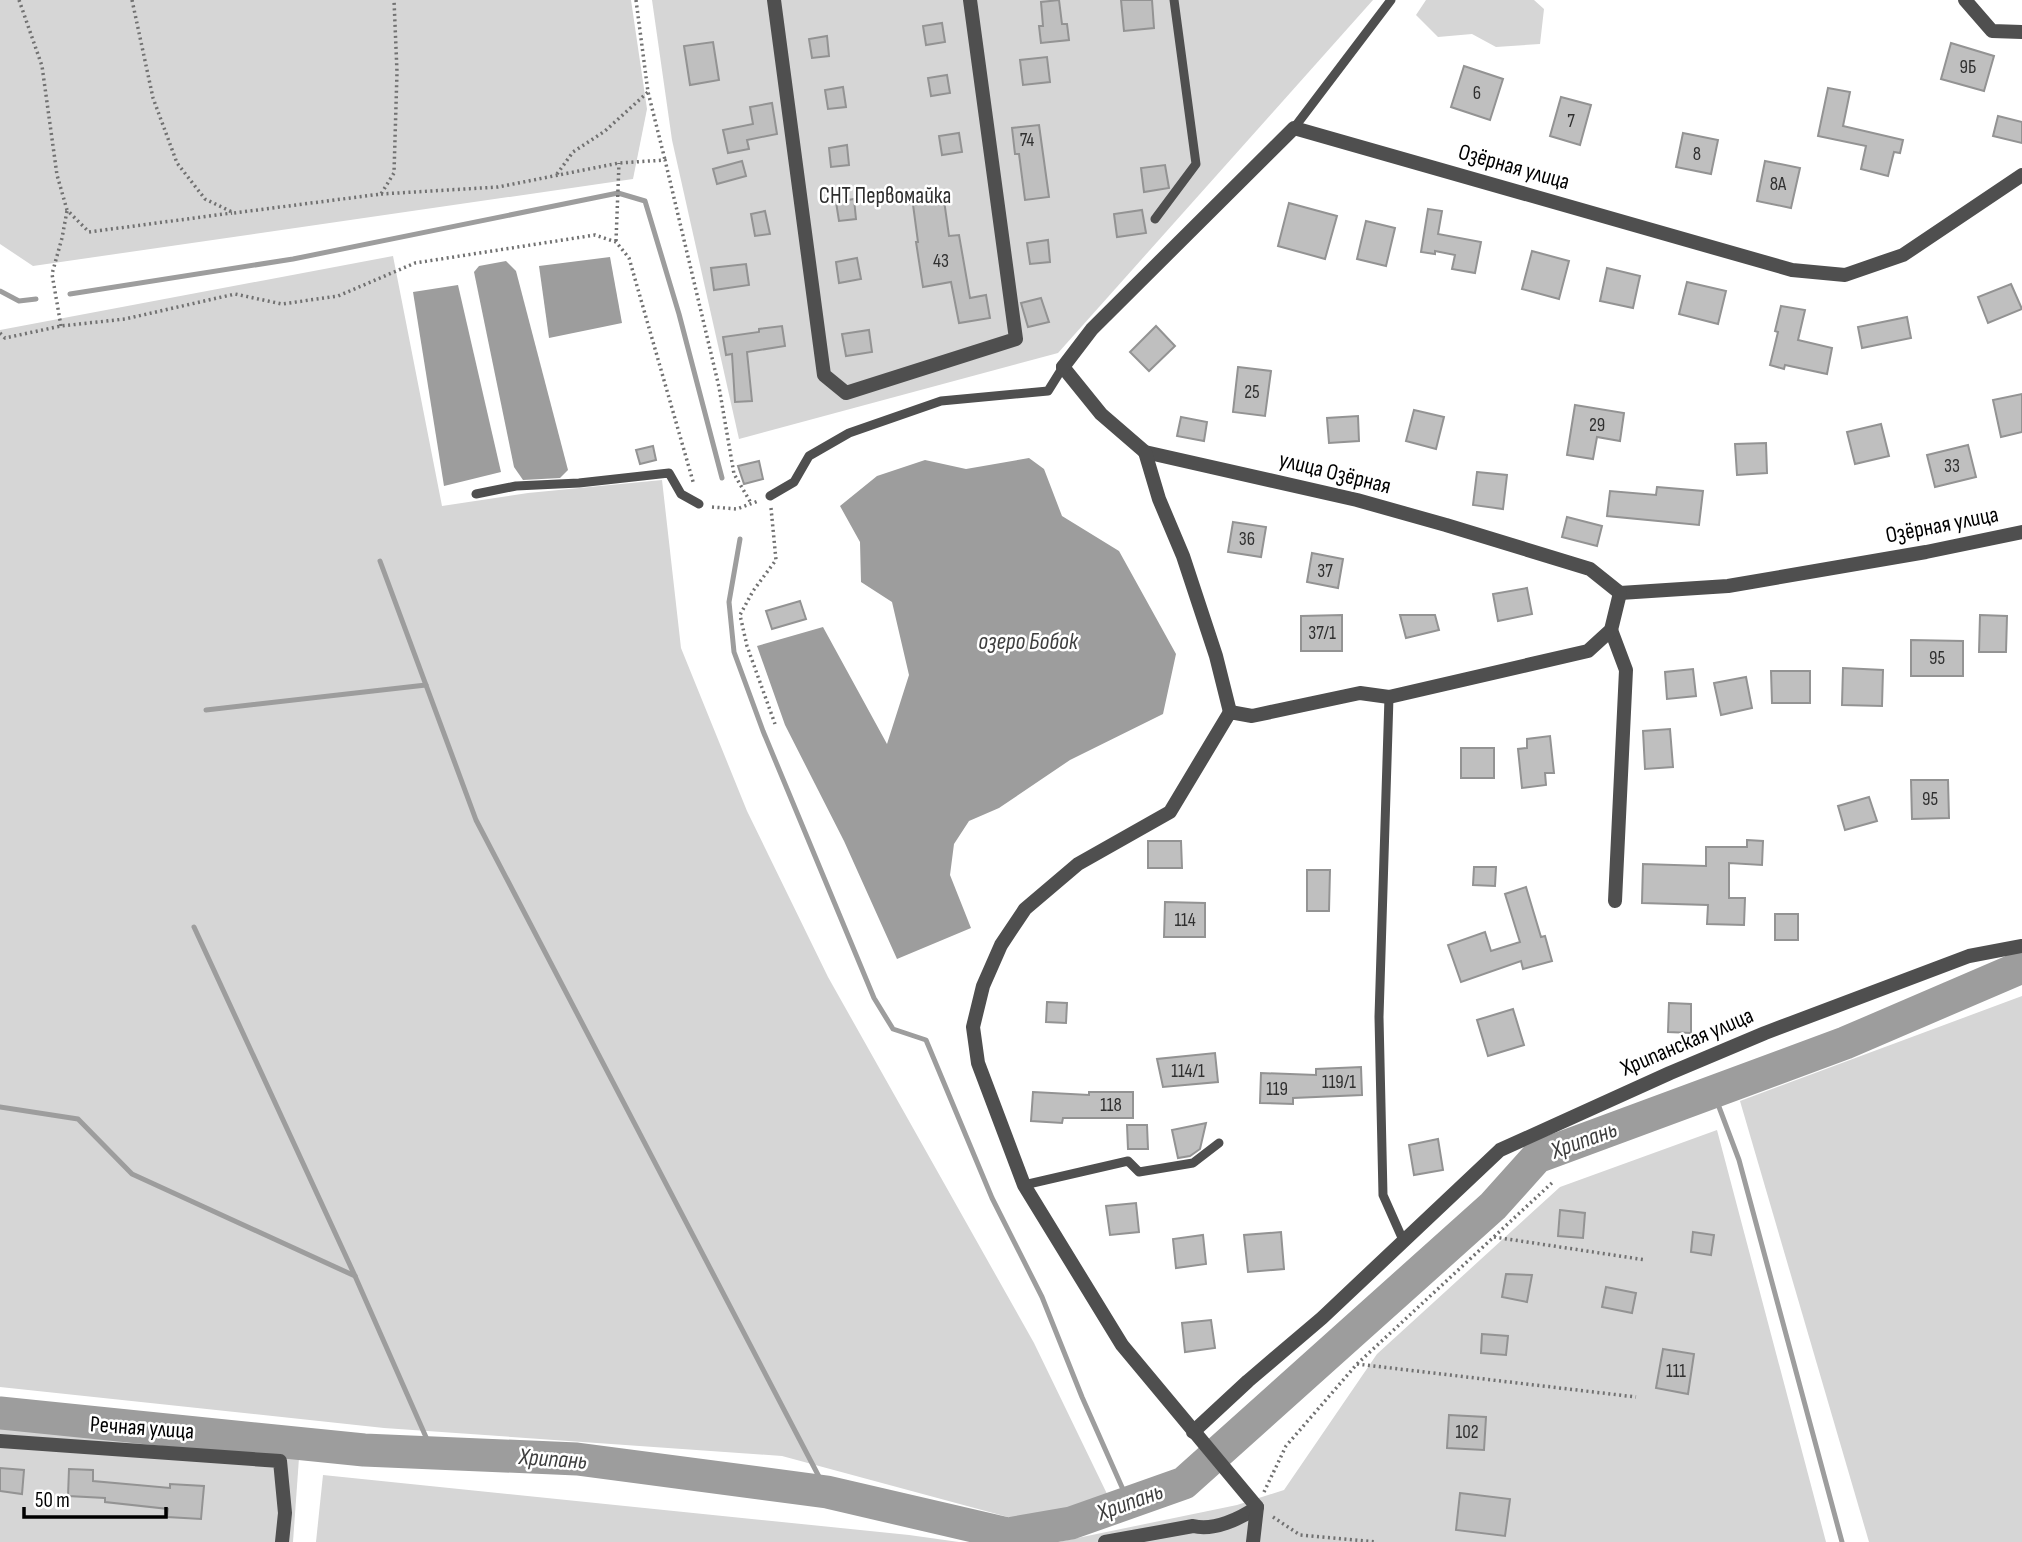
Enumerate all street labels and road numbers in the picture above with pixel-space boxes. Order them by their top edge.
street label: Озёрная улица [1455,138,1573,196]
street label: улица Озёрная [1276,446,1394,500]
street label: Озёрная улица [1883,500,2001,550]
street label: Хрипанская улица [1616,1001,1758,1083]
street label: Речная улица [89,1410,195,1446]

